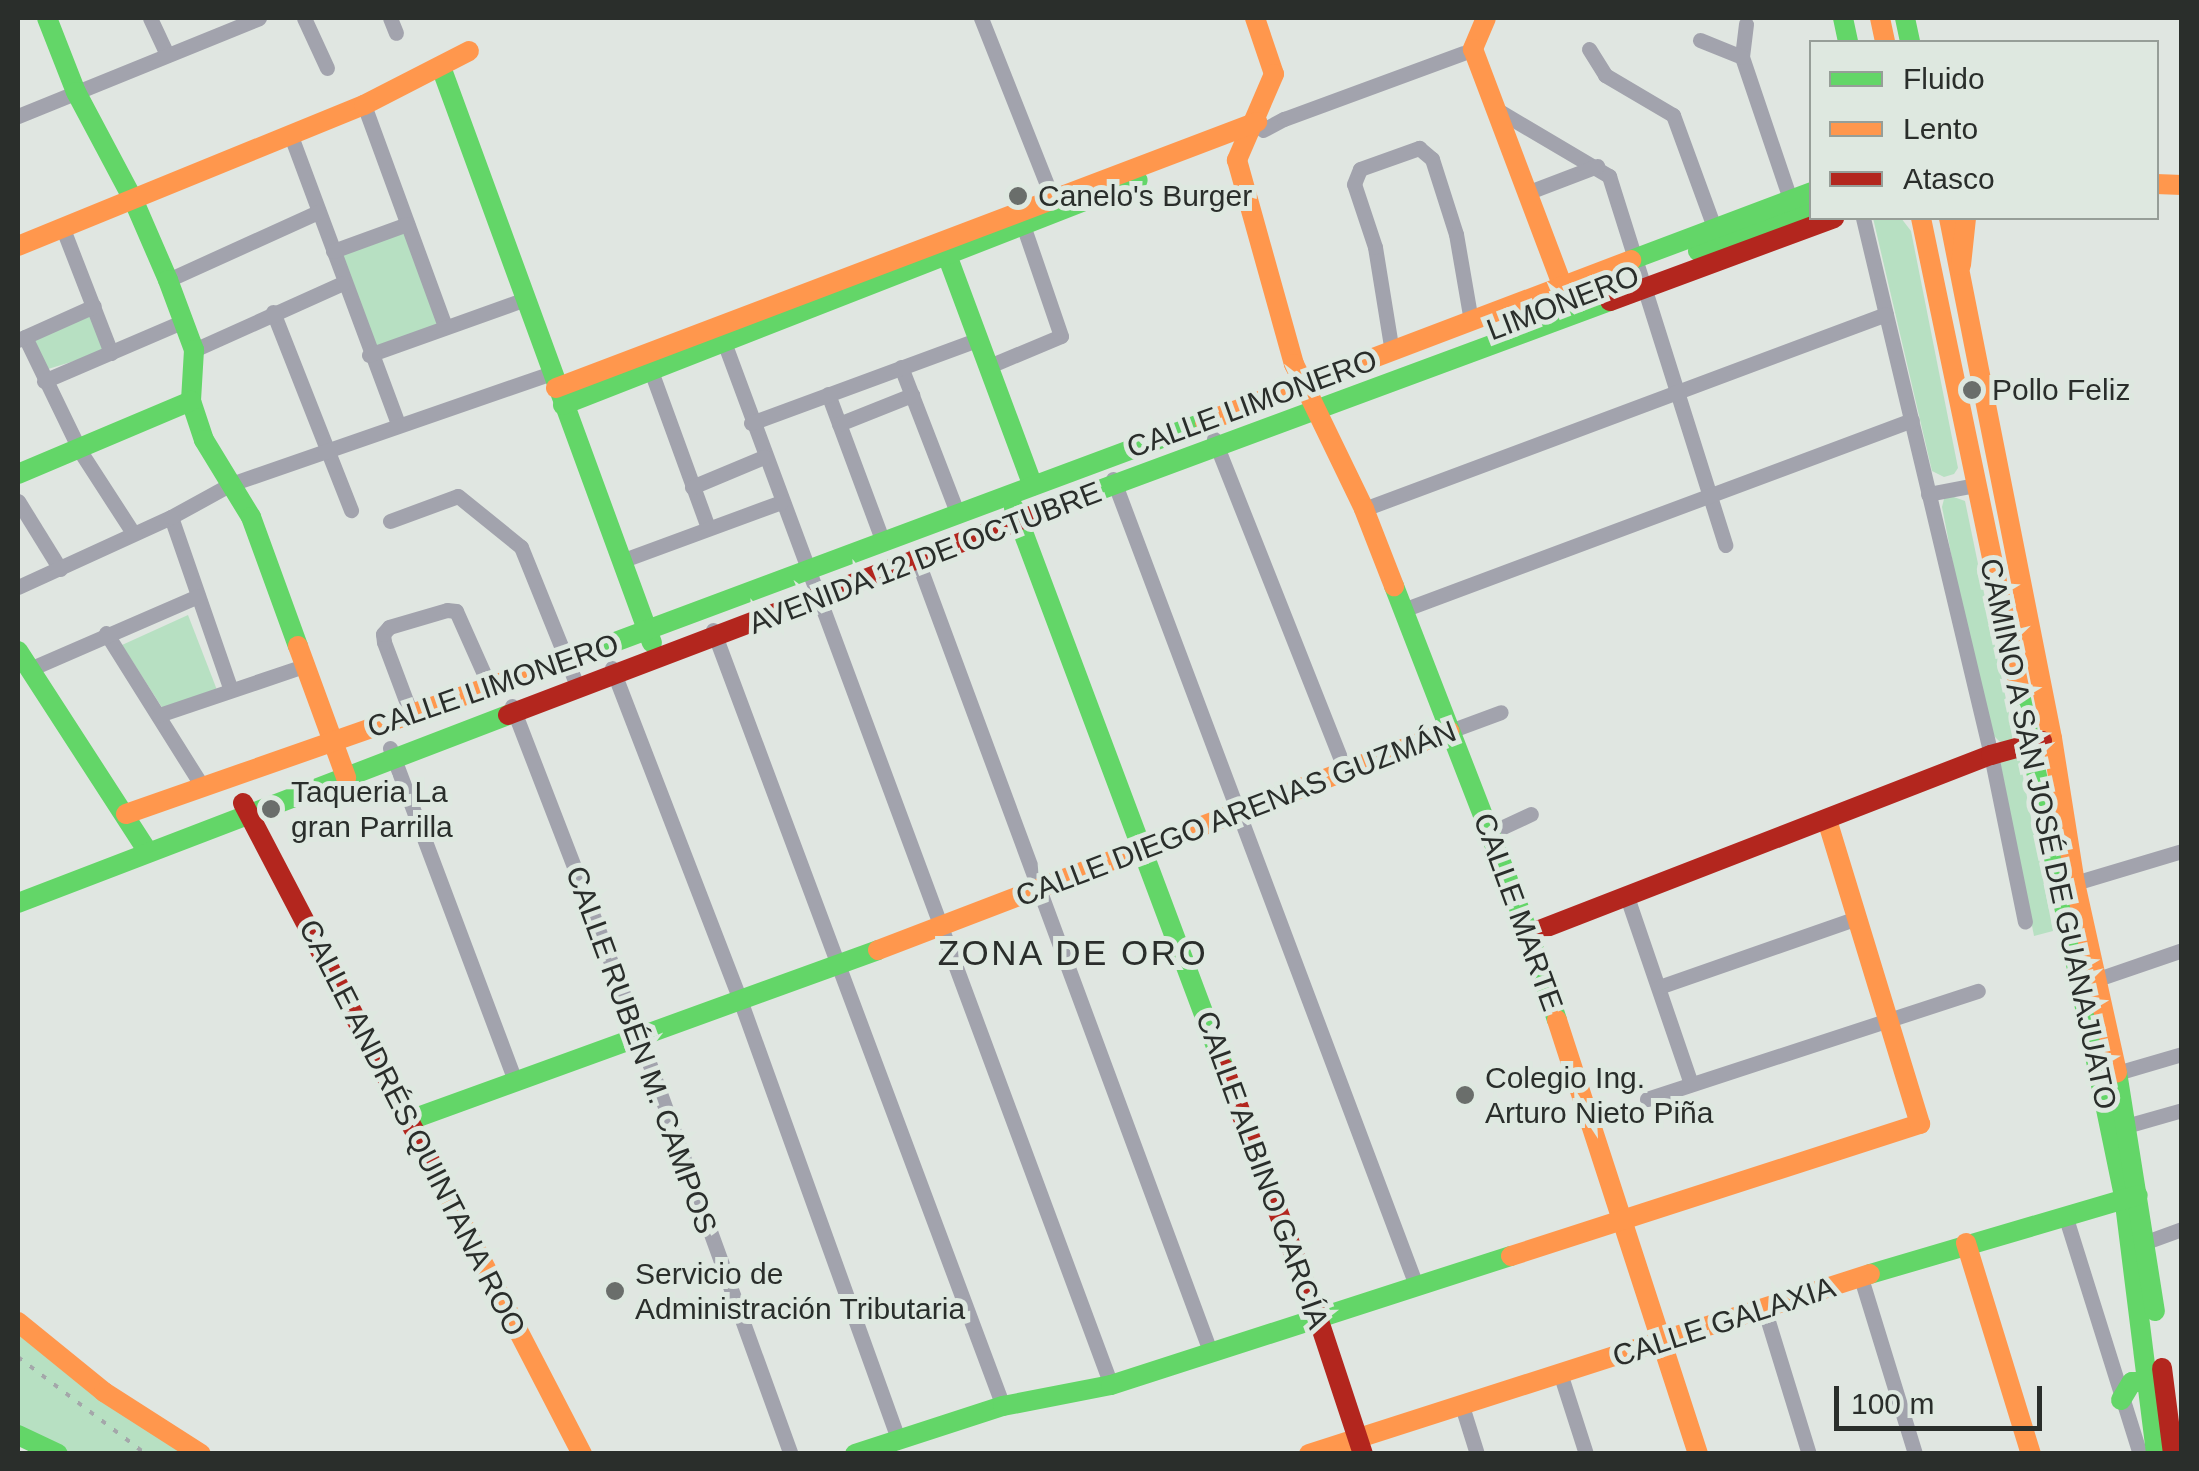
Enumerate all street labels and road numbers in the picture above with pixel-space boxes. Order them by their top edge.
street label: LIMONERO [1482,258,1644,348]
street label: CALLE LIMONERO [1122,342,1382,466]
street label: AVENIDA 12 DE OCTUBRE [743,474,1107,642]
street label: CAMINO A SAN JOSÉ DE GUANAJUATO [1972,554,2124,1114]
street label: CALLE LIMONERO [363,626,623,746]
street label: CALLE DIEGO ARENAS GUZMÁN [1010,713,1462,915]
street label: CALLE MARTE [1466,808,1570,1016]
street label: CALLE RUBÉN M. CAMPOS [558,861,724,1239]
street label: CALLE ANDRÉS QUINTANA ROO [290,912,534,1344]
street label: CALLE ALBINO GARCÍA [1187,1006,1337,1334]
street label: CALLE GALAXIA [1608,1269,1840,1375]

